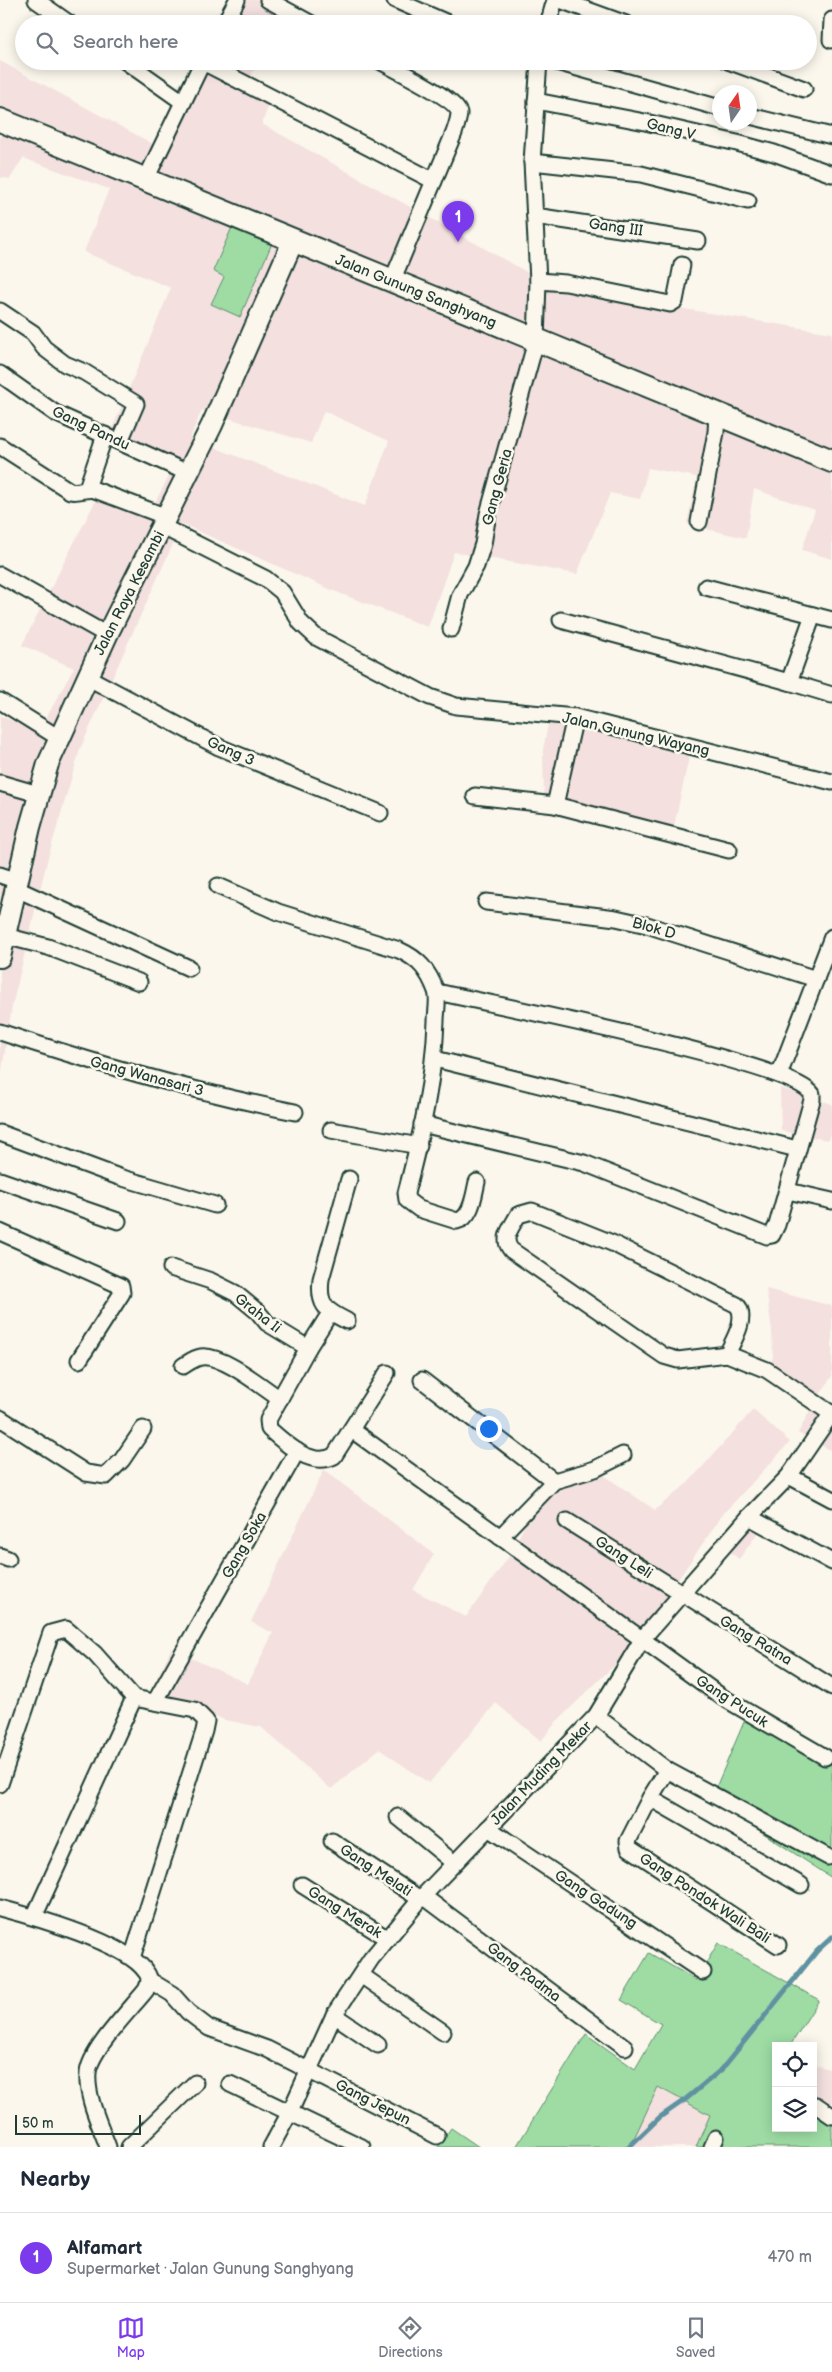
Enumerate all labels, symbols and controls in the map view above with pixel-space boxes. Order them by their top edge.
search box [15,15,817,70]
icon: search [33,29,61,57]
text: Search here [73,31,178,54]
north arrow [712,85,757,130]
street label: Gang V [644,114,698,145]
pin: 1 [442,201,474,242]
street label: Gang III [587,214,645,241]
street label: Jalan Gunung Sanghyang [332,250,499,333]
street label: Gang Pandu [49,402,133,455]
street label: Gang Geria [478,447,517,527]
street label: Jalan Raya Kesambi [90,528,169,659]
street label: Jalan Gunung Wayang [560,708,711,761]
street label: Gang 3 [204,733,258,770]
street label: Blok D [630,913,678,944]
street label: Gang Wanasari 3 [88,1052,206,1101]
street label: Graha Ii [231,1289,285,1337]
your location [476,1416,502,1442]
street label: Gang Soka [218,1509,271,1582]
street label: Gang Leli [591,1532,656,1583]
street label: Gang Ratna [716,1611,796,1670]
street label: Gang Pucuk [692,1671,772,1732]
street label: Jalan Muding Mekar [487,1717,596,1829]
street label: Gang Melati [336,1840,416,1901]
street label: Gang Pondok Wali Bali [636,1849,774,1948]
street label: Gang Gadung [551,1866,641,1933]
street label: Gang Merak [304,1882,386,1943]
street label: Gang Padma [483,1938,564,2006]
map controls [772,2042,817,2132]
button: locate [772,2042,817,2087]
street label: Gang Jepun [332,2075,414,2130]
button: layers [772,2087,817,2132]
scale bar [15,2112,141,2135]
text: 50 m [22,2115,54,2132]
text: Nearby [20,2167,90,2192]
text: Alfamart [67,2237,142,2260]
text: 1 [33,2248,39,2267]
text: 470 m [767,2248,812,2267]
text: Supermarket · Jalan Gunung Sanghyang [67,2260,354,2279]
tab: Map [117,2314,145,2361]
tab: Directions [378,2314,443,2361]
tab: Saved [676,2314,715,2361]

